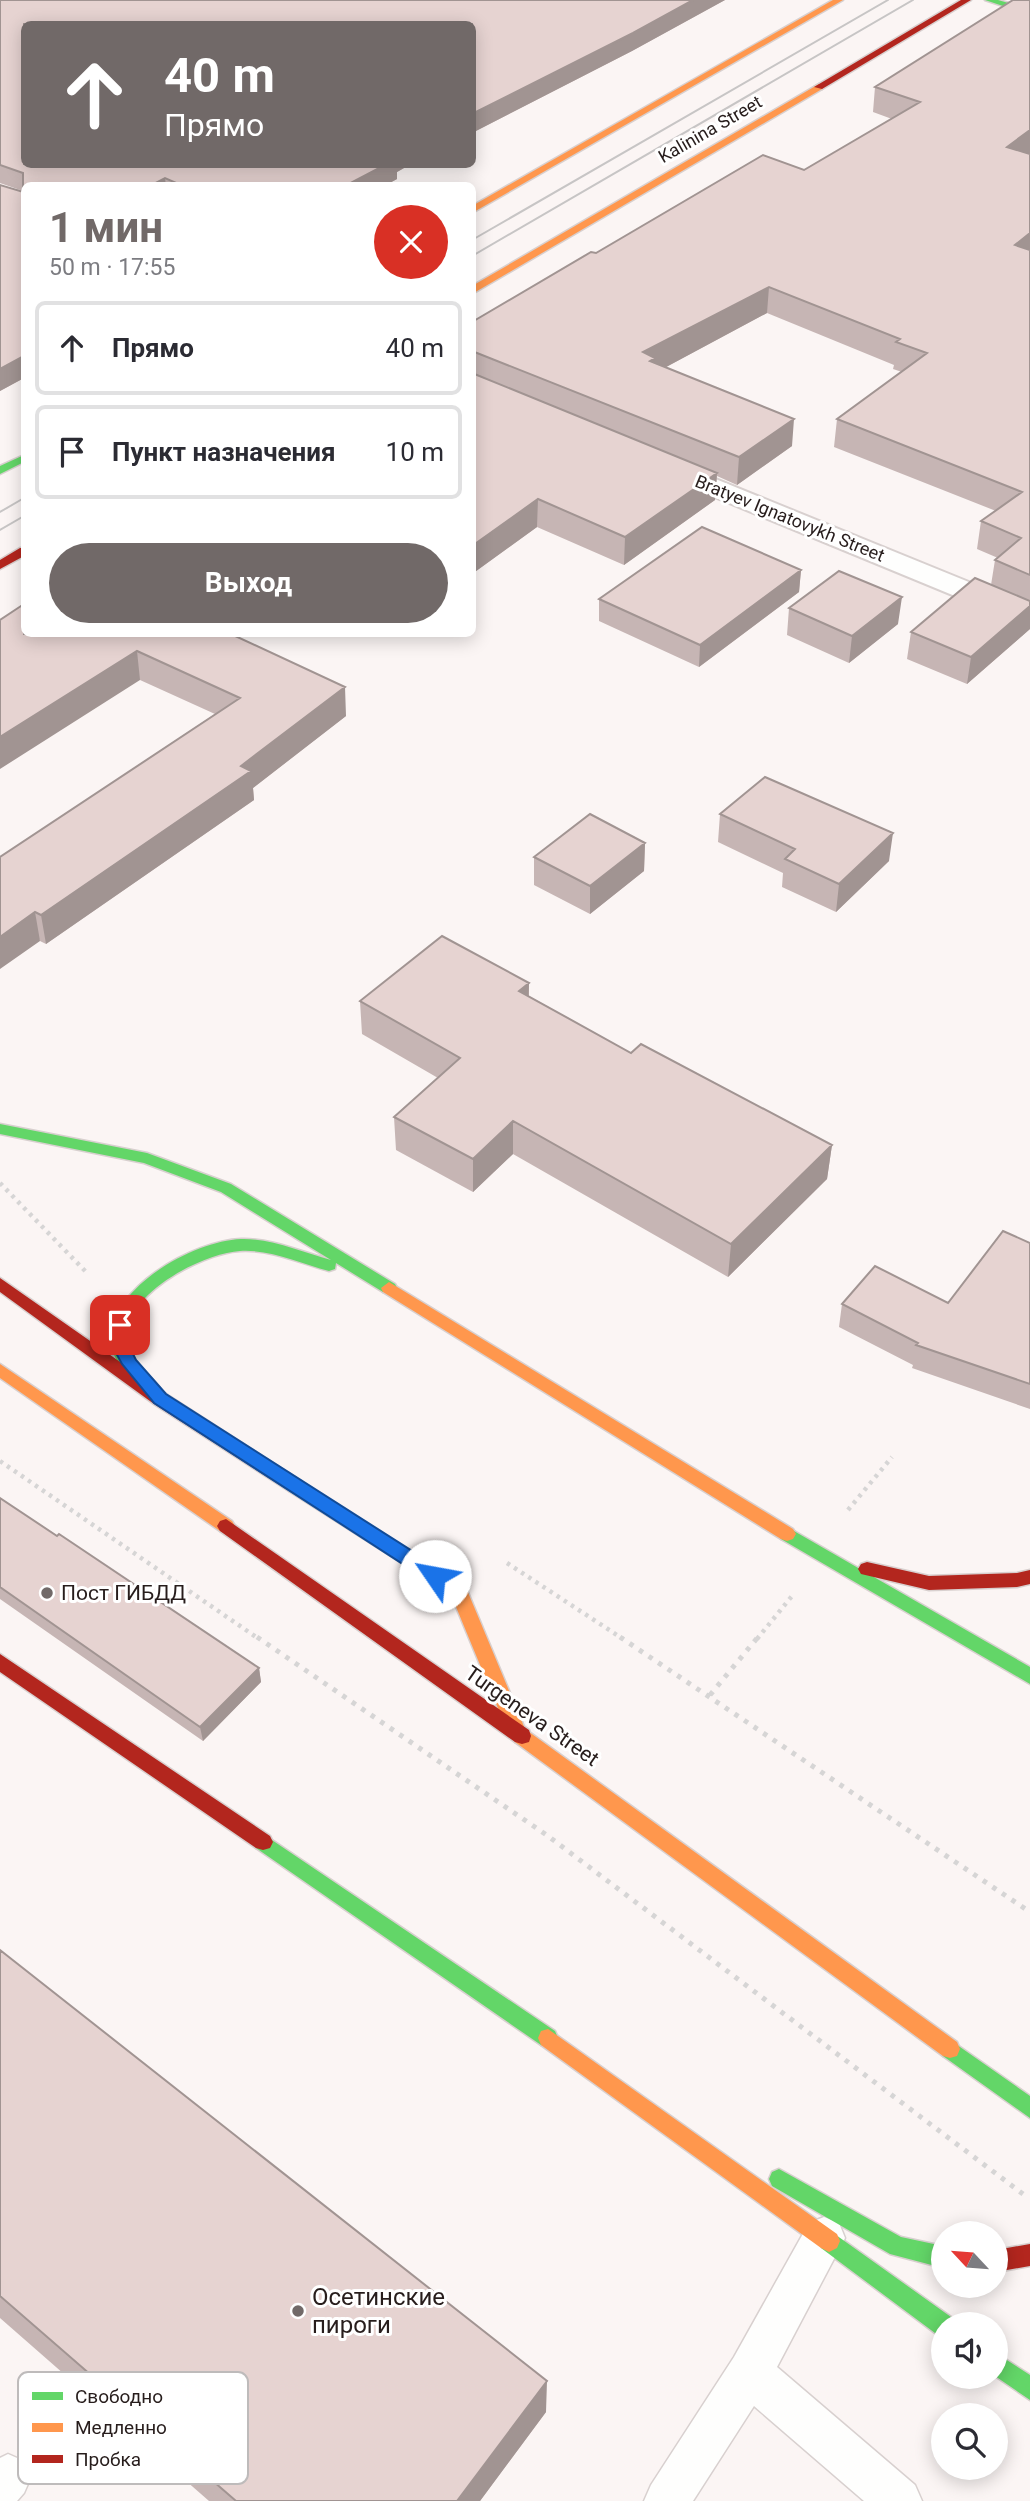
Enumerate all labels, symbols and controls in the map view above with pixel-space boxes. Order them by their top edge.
text: 40 m [164,47,275,104]
icon: ahead [49,49,140,140]
street label: Kalinina Street [655,91,766,167]
text: Прямо [164,106,264,144]
text: 1 мин [49,203,163,252]
button: close [374,205,448,279]
text: 50 m · 17:55 [49,254,175,281]
icon: ahead [53,329,91,367]
text: Прямо [112,333,194,363]
text: 40 m [386,333,444,363]
icon: arrive [53,433,91,471]
text: Пункт назначения [112,437,336,467]
text: 10 m [386,437,444,467]
street label: Bratyev Ignatovykh Street [692,470,888,566]
button: Выход [49,543,448,623]
pin [90,1295,150,1355]
icon: arrive [101,1306,139,1344]
position arrow [398,1539,472,1613]
place label: Пост ГИБДД [61,1581,186,1605]
marker: Пост ГИБДД [39,1585,55,1601]
street label: Turgeneva Street [461,1661,604,1771]
north arrow [931,2221,1008,2298]
map controls [931,2221,1008,2480]
place label: Осетинские пироги [312,2283,445,2339]
marker: Осетинские пироги [290,2303,306,2319]
button: sound [931,2312,1008,2389]
legend [18,2372,248,2484]
text: Свободно [75,2385,163,2408]
button: search [931,2403,1008,2480]
text: Медленно [75,2416,167,2439]
text: Пробка [75,2448,141,2471]

